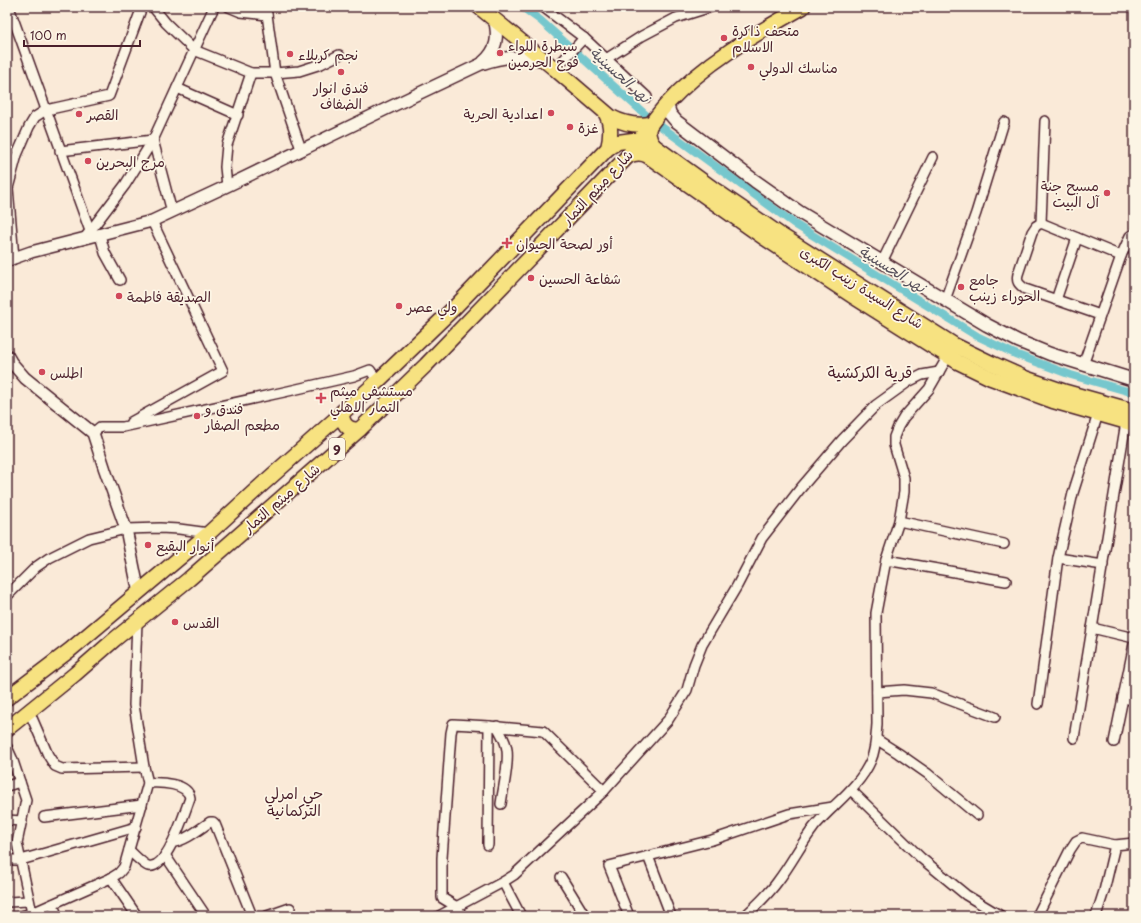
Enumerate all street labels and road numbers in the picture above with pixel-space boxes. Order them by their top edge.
street label: شارع ميثم التمار [556,145,638,231]
street label: شارع السيدة زينب الكبرى [796,241,928,333]
road number: 9 [329,438,345,460]
street label: شارع ميثم التمار [237,458,325,539]

